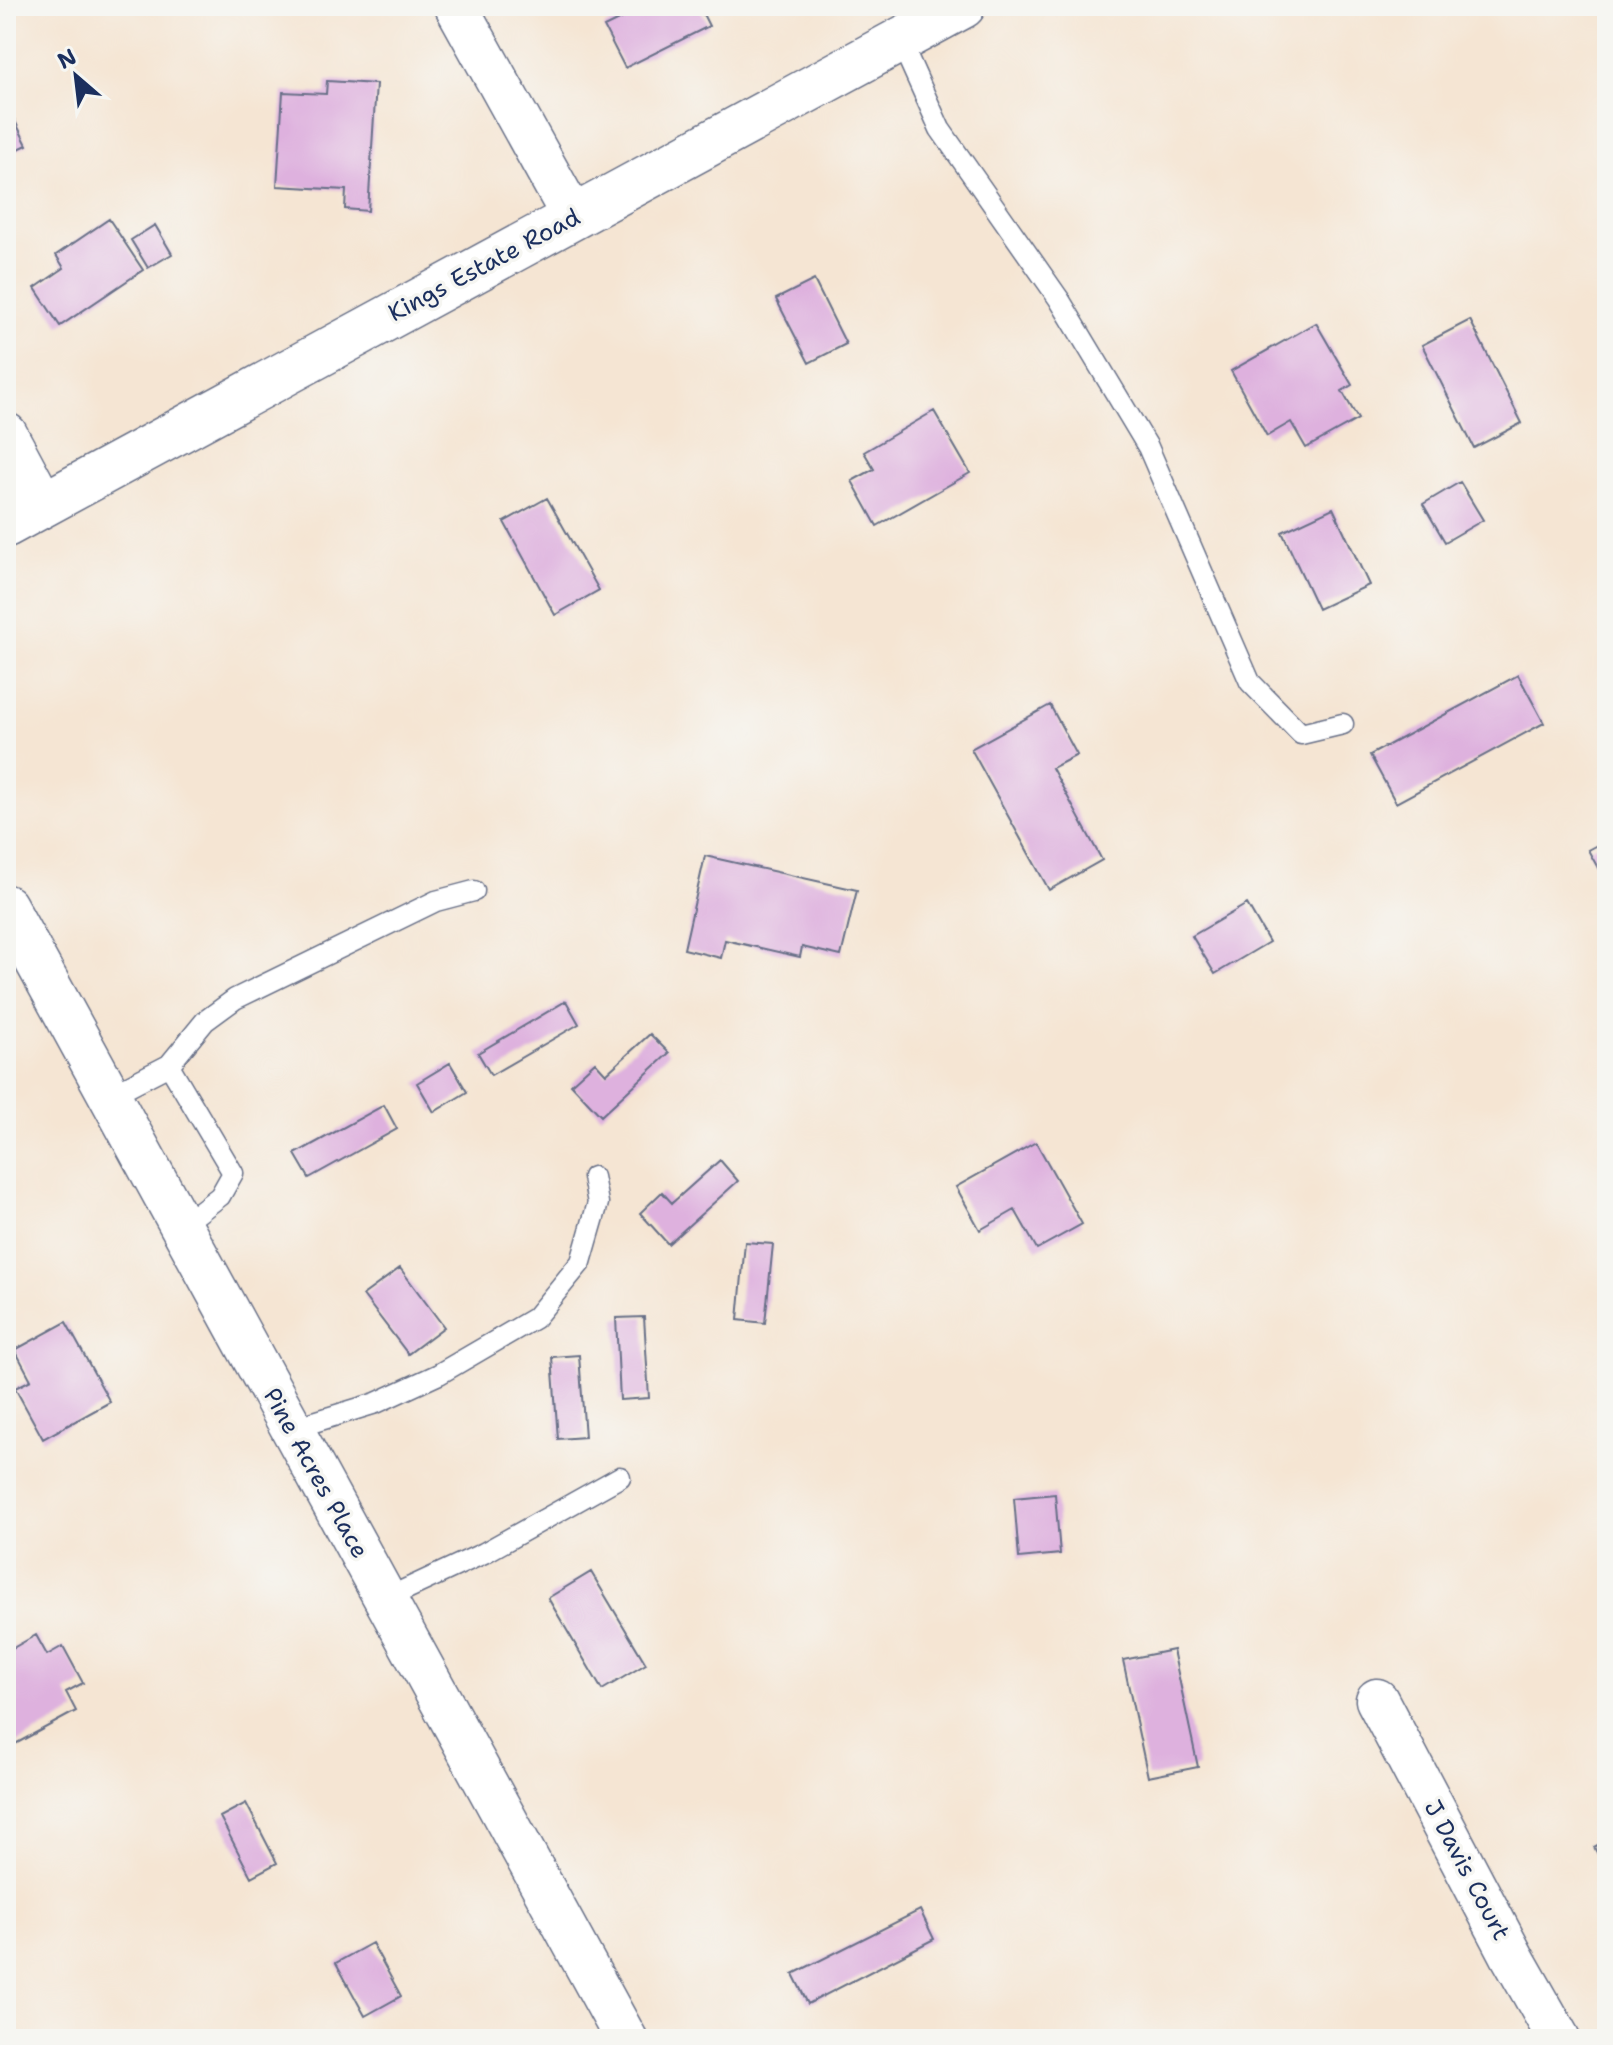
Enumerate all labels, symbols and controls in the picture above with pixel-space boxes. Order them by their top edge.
north arrow [36,36,116,116]
text: N [52,42,81,76]
street label: Kings Estate Road [382,201,586,329]
street label: Pine Acres Place [256,1382,376,1564]
street label: J Davis Court [1417,1794,1517,1946]

